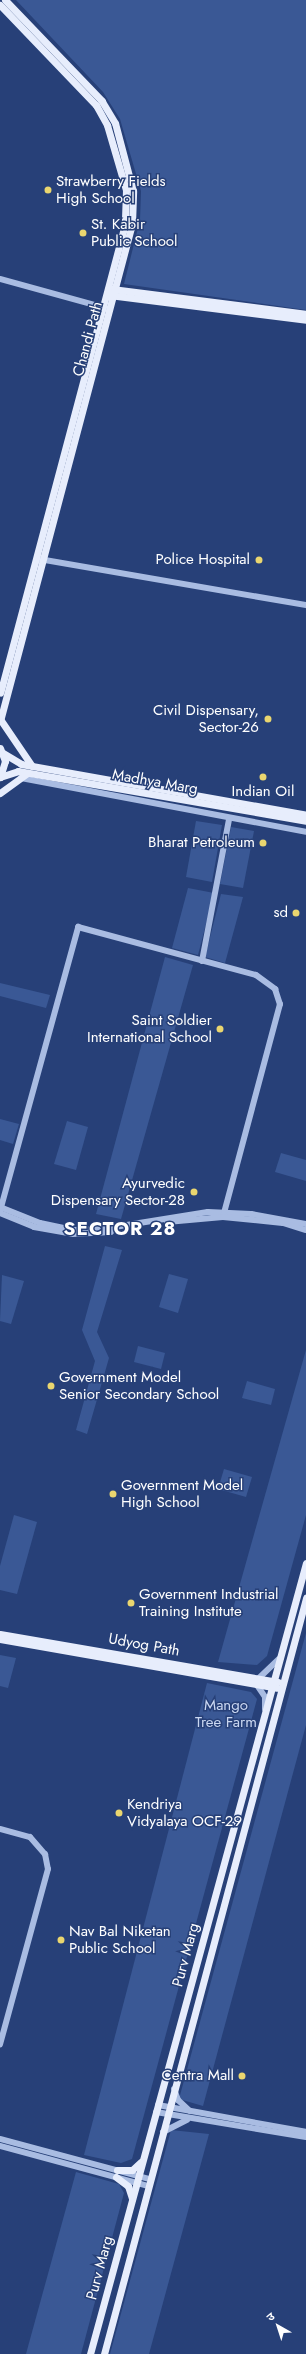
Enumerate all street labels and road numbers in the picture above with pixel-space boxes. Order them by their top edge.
street label: Chandi Path [69,300,107,378]
street label: Madhya Marg [111,766,199,798]
street label: Udyog Path [107,1630,181,1660]
street label: Purv Marg [169,1921,203,1989]
street label: Purv Marg [83,2234,117,2302]

